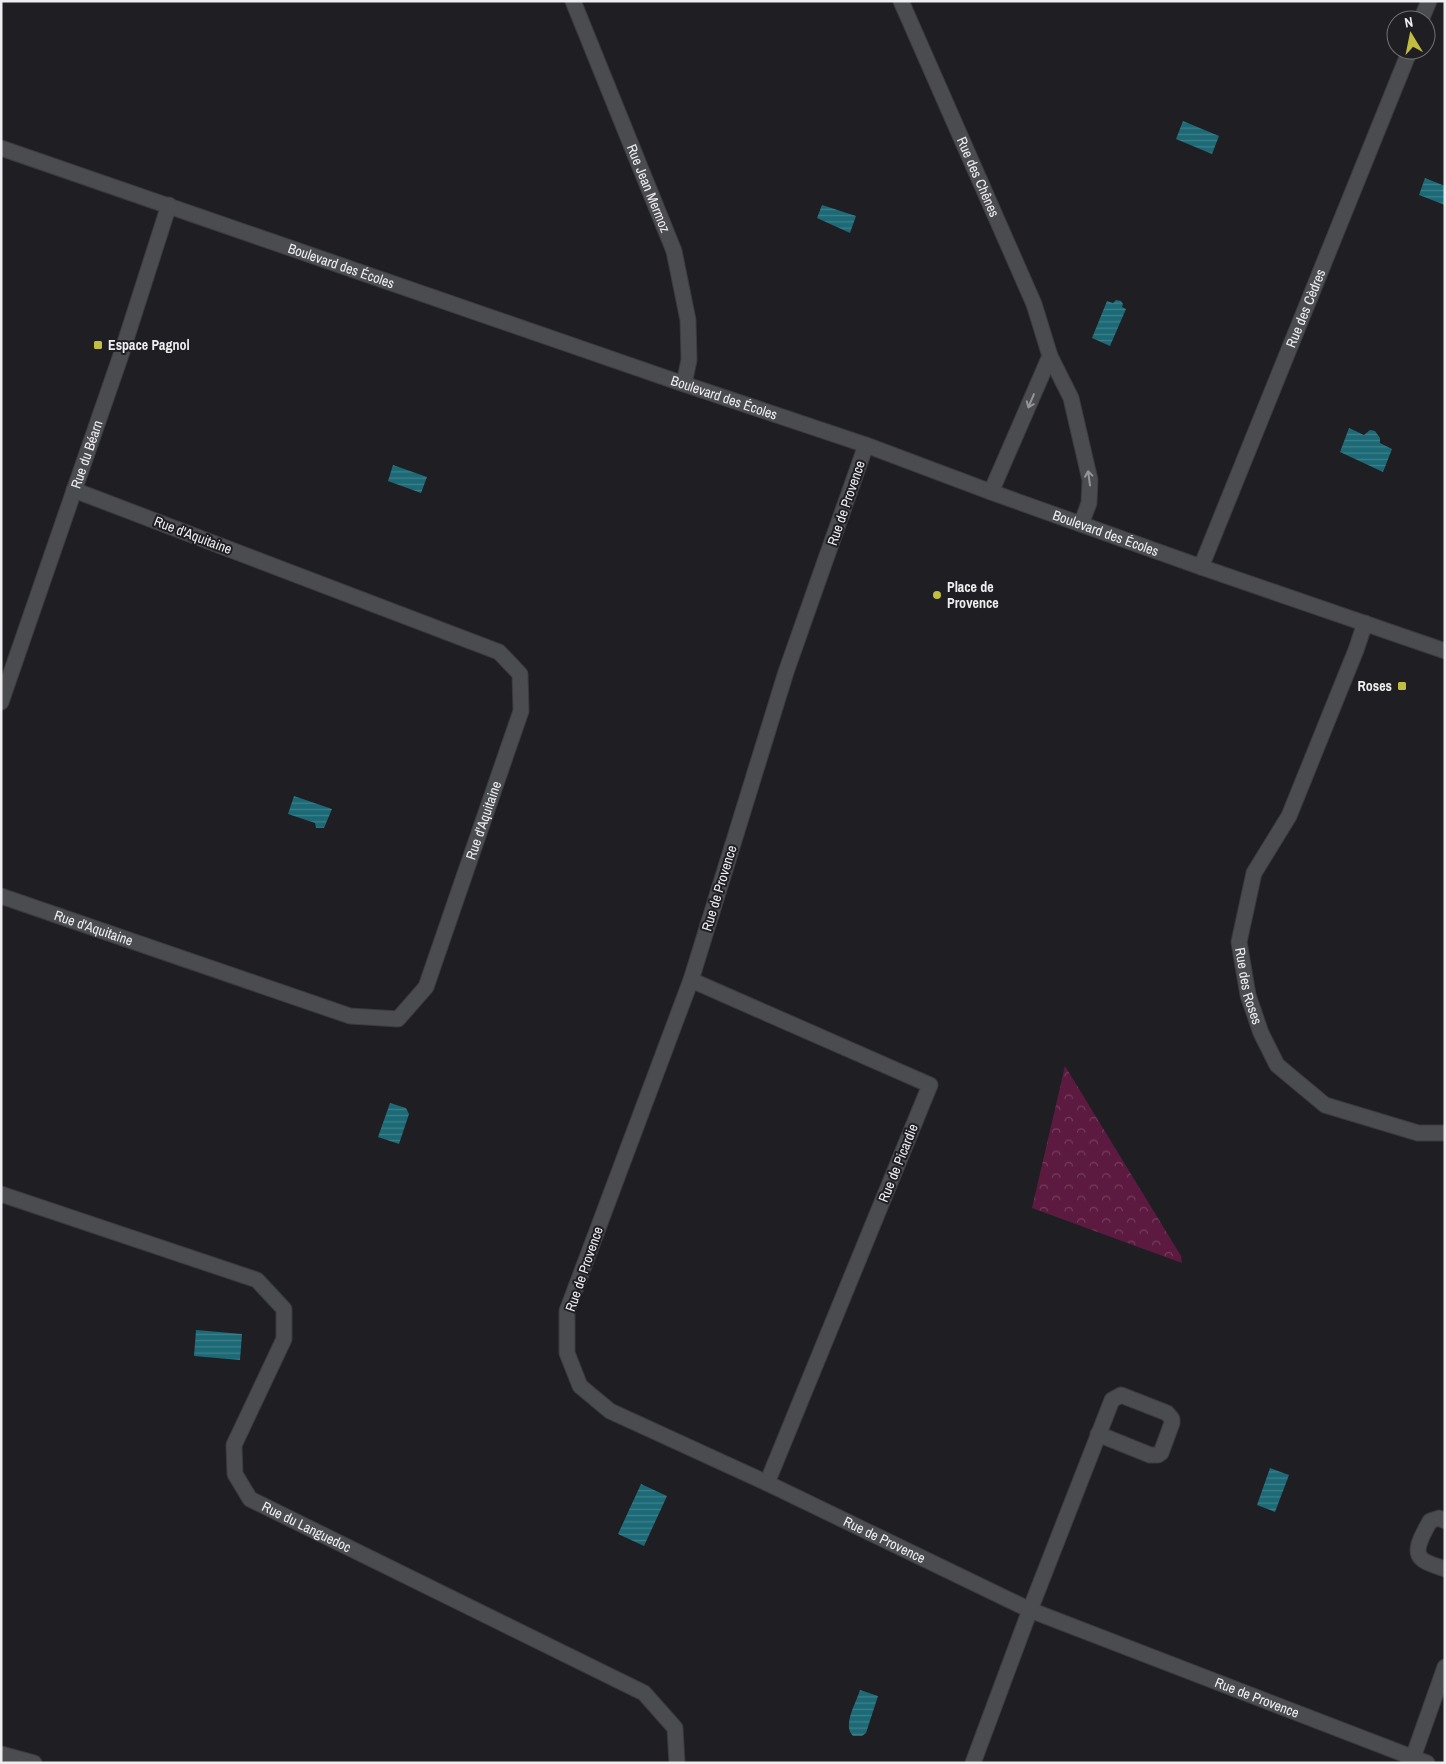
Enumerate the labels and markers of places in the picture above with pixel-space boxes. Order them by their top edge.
place label: Espace Pagnol [108,336,190,354]
marker: Espace Pagnol [92,339,104,351]
place label: Place de Provence [947,578,999,612]
marker: Place de Provence [931,589,943,601]
place label: Roses [1358,677,1392,695]
marker: Roses [1396,680,1408,692]

